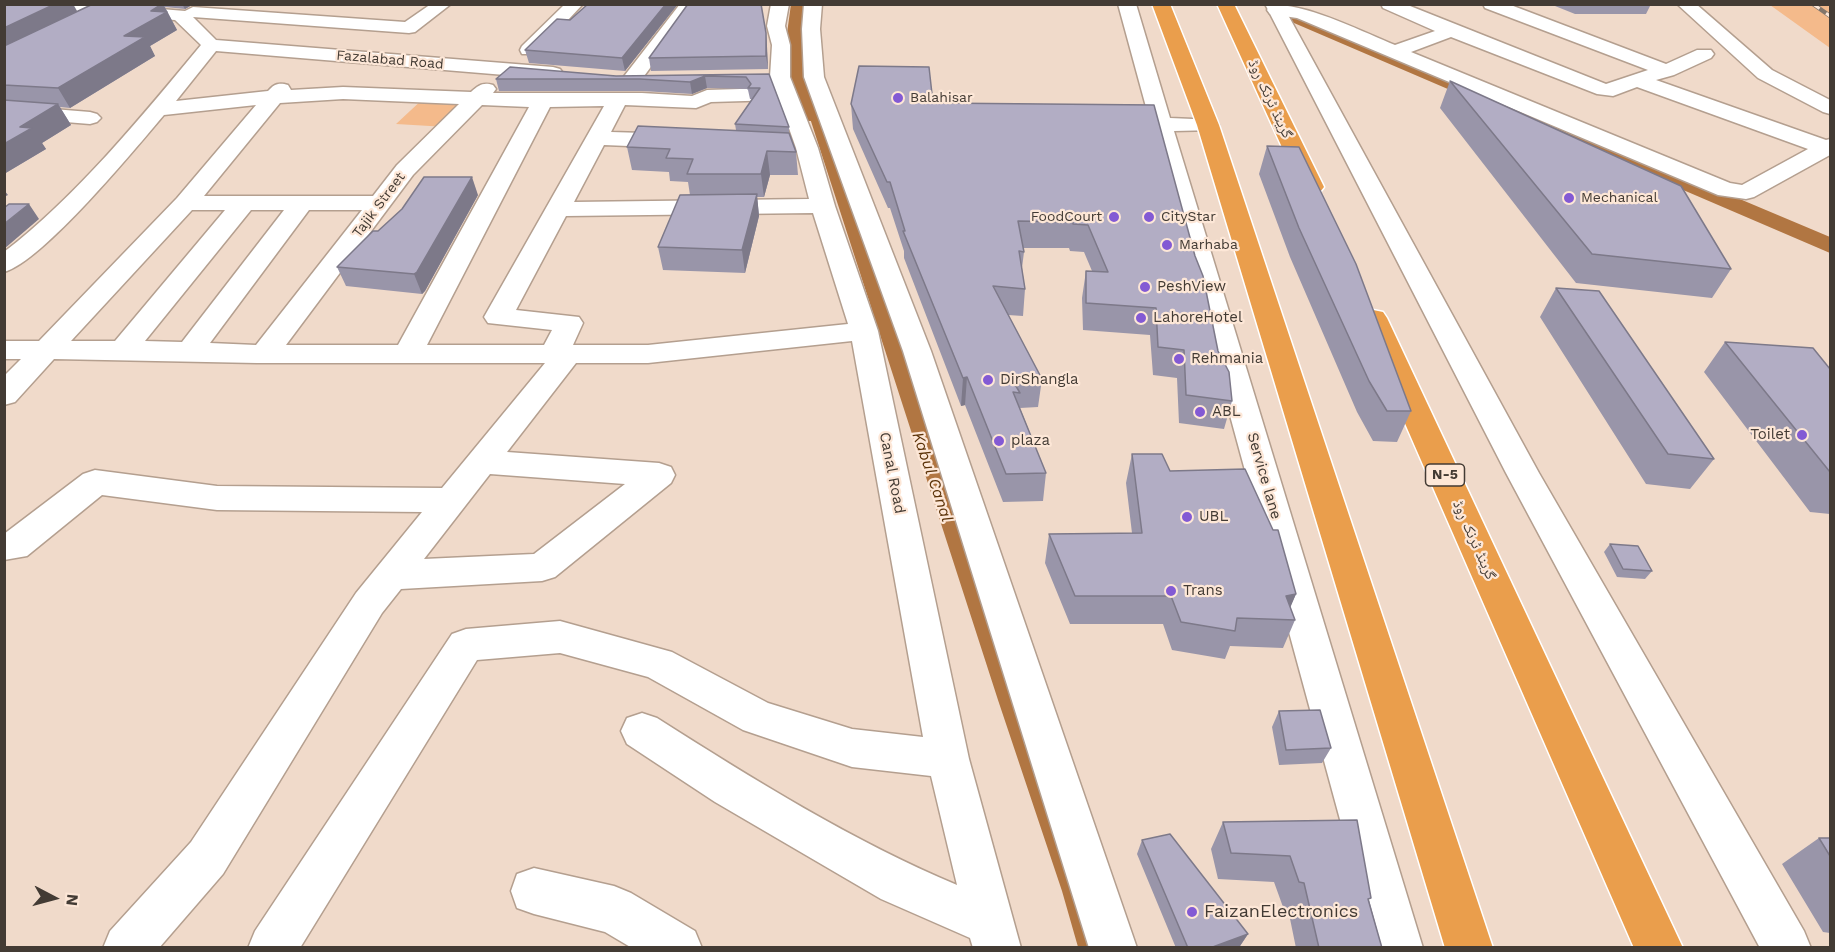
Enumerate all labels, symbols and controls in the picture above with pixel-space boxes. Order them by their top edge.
street label: Fazalabad Road [336,47,444,73]
street label: گرینڈ ٹرنک روڈ [1244,57,1296,141]
place label: Balahisar [910,90,973,106]
marker: Balahisar [891,91,905,105]
street label: Tajik Street [349,169,409,241]
place label: Mechanical [1581,190,1658,206]
marker: Mechanical [1562,191,1576,205]
place label: FoodCourt [1031,209,1102,225]
place label: CityStar [1161,209,1216,225]
marker: FoodCourt [1107,210,1121,224]
marker: CityStar [1142,210,1156,224]
place label: Marhaba [1179,237,1238,253]
marker: Marhaba [1160,238,1174,252]
place label: PeshView [1157,278,1226,296]
marker: PeshView [1138,280,1152,294]
place label: LahoreHotel [1153,309,1242,327]
marker: LahoreHotel [1134,311,1148,325]
place label: Rehmania [1191,350,1263,368]
marker: Rehmania [1172,352,1186,366]
place label: DirShangla [1000,371,1079,389]
marker: DirShangla [981,373,995,387]
place label: ABL [1212,403,1241,421]
marker: ABL [1193,405,1207,419]
place label: Toilet [1750,426,1790,444]
marker: Toilet [1795,428,1809,442]
water label: Kabul Canal [908,430,956,524]
street label: Canal Road [875,431,909,515]
street label: Service lane [1243,431,1285,521]
place label: plaza [1011,432,1050,450]
marker: plaza [992,434,1006,448]
road number: N-5 [1426,464,1464,486]
street label: گرینڈ ٹرنک روڈ [1448,497,1500,583]
place label: UBL [1199,508,1228,526]
marker: UBL [1180,510,1194,524]
place label: Trans [1183,582,1223,600]
marker: Trans [1164,584,1178,598]
north arrow [24,868,84,928]
text: N [62,893,82,907]
place label: FaizanElectronics [1204,901,1358,923]
marker: FaizanElectronics [1185,905,1199,919]

